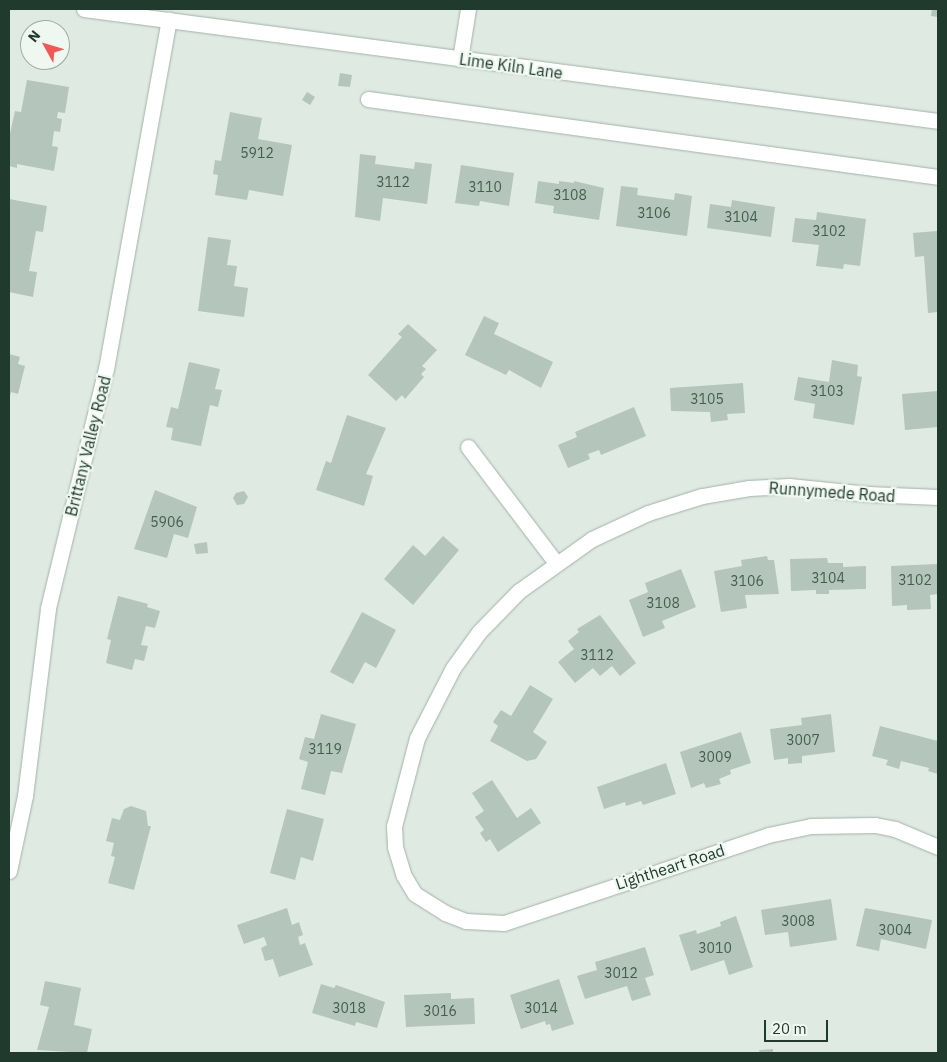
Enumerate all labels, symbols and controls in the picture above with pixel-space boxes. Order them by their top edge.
north arrow [20,20,70,70]
text: N [24,27,44,46]
street label: Lime Kiln Lane [458,49,564,83]
house number: 5912 [240,145,274,161]
house number: 3112 [376,174,410,190]
house number: 3110 [468,179,502,195]
house number: 3108 [553,187,587,203]
house number: 3106 [637,205,671,221]
house number: 3104 [724,209,758,225]
house number: 3102 [812,223,846,239]
street label: Brittany Valley Road [61,374,115,518]
house number: 3103 [810,383,844,399]
house number: 3105 [690,391,724,407]
street label: Runnymede Road [768,478,896,506]
house number: 5906 [150,514,184,530]
house number: 3104 [811,570,845,586]
house number: 3102 [898,572,932,588]
house number: 3106 [730,573,764,589]
house number: 3108 [646,595,680,611]
house number: 3112 [580,647,614,663]
house number: 3007 [786,732,820,748]
house number: 3119 [308,741,342,757]
house number: 3009 [698,749,732,765]
street label: Lightheart Road [613,840,727,894]
house number: 3008 [781,913,815,929]
house number: 3004 [878,922,912,938]
house number: 3010 [698,940,732,956]
house number: 3012 [604,965,638,981]
house number: 3018 [332,1000,366,1016]
house number: 3014 [524,1000,558,1016]
house number: 3016 [423,1003,457,1019]
scale bar [767,1010,831,1042]
text: 20 m [772,1019,807,1038]

